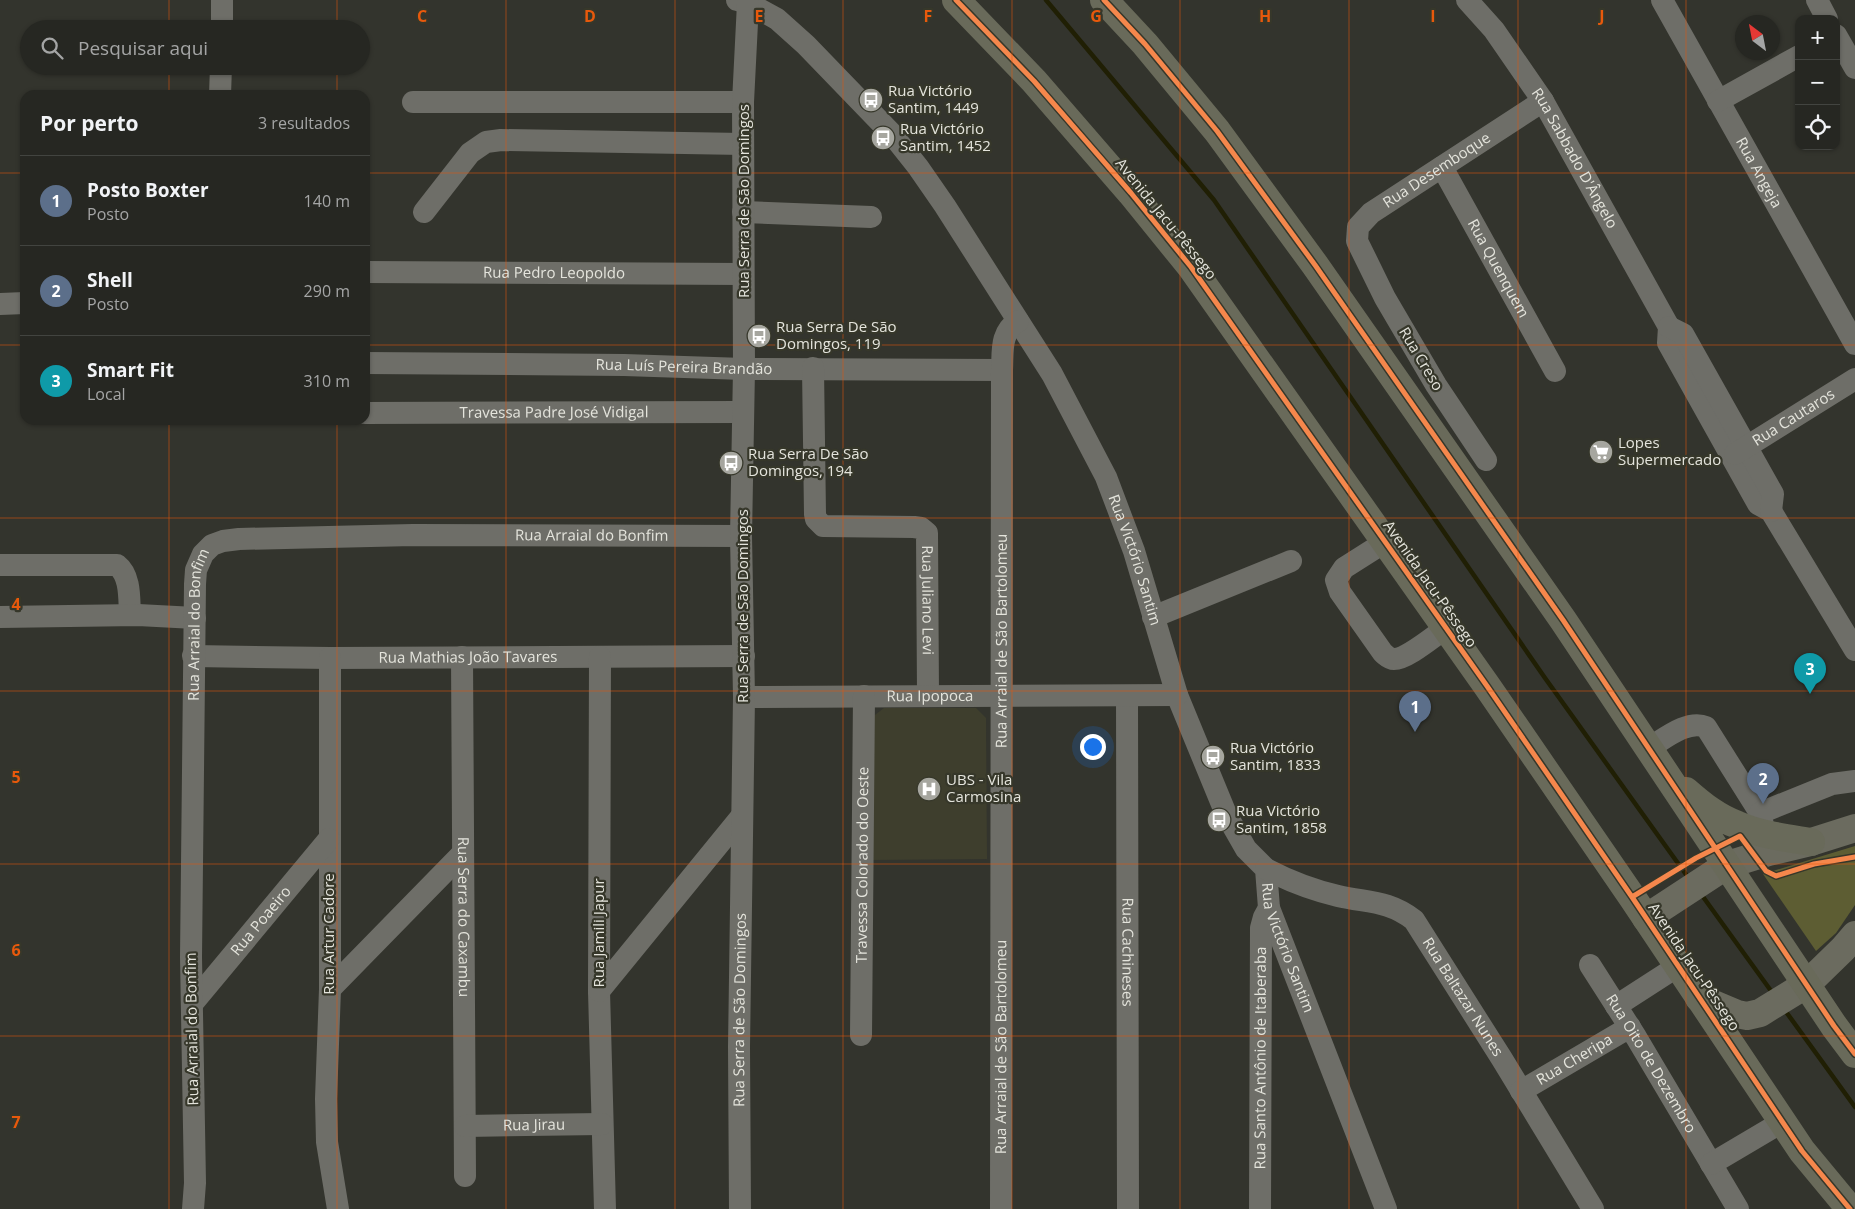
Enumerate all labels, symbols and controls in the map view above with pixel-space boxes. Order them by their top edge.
text: C [417,5,427,27]
text: D [584,5,596,27]
text: E [755,5,764,27]
text: F [924,5,932,27]
text: G [1090,5,1102,27]
text: H [1259,5,1271,27]
text: I [1430,5,1436,27]
text: J [1597,5,1605,27]
north arrow [1735,15,1780,60]
map controls [1795,15,1840,150]
button: + [1795,15,1840,60]
search box [20,20,370,75]
icon: search [38,34,66,62]
text: Pesquisar aqui [78,35,208,61]
button: − [1795,60,1840,105]
place label: Rua Victório Santim, 1449 [888,80,979,117]
street label: Rua Sabbado D'Ângelo [1528,83,1623,232]
bus stop icon: Rua Victório Santim, 1449 [858,87,884,113]
street label: Rua Serra de São Domingos [733,104,753,298]
button: locate [1795,105,1840,150]
text: Por perto [40,109,139,137]
text: 3 resultados [258,112,350,134]
place label: Rua Victório Santim, 1452 [900,118,991,155]
bus stop icon: Rua Victório Santim, 1452 [870,125,896,151]
street label: Rua Desemboque [1378,127,1494,212]
street label: Rua Angeja [1732,133,1788,211]
street label: Avenida Jacu-Pêssego [1112,154,1222,283]
text: Posto Boxter [87,177,209,203]
text: 1 [51,190,61,212]
text: 140 m [304,190,350,212]
text: Posto [87,203,129,225]
street label: Rua Quenquem [1464,215,1534,321]
street label: Rua Pedro Leopoldo [483,262,625,282]
text: Shell [87,267,133,293]
text: 2 [51,280,61,302]
text: 290 m [304,280,350,302]
text: Posto [87,293,129,315]
place label: Rua Serra De São Domingos, 119 [776,316,897,353]
bus stop icon: Rua Serra De São Domingos, 119 [746,323,772,349]
street label: Rua Creso [1395,323,1449,394]
street label: Rua Luís Pereira Brandão [596,354,772,378]
text: Smart Fit [87,357,174,383]
text: 3 [51,370,61,392]
text: 310 m [304,370,350,392]
text: Local [87,383,126,405]
street label: Rua Cautaros [1748,383,1838,450]
street label: Travessa Padre José Vidigal [460,401,648,422]
place label: Lopes Supermercado [1618,432,1721,469]
supermarket icon: Lopes Supermercado [1588,439,1614,465]
place label: Rua Serra De São Domingos, 194 [748,443,869,480]
bus stop icon: Rua Serra De São Domingos, 194 [718,450,744,476]
street label: Rua Victório Santim [1104,491,1167,627]
street label: Rua Serra de São Domingos [732,509,752,703]
street label: Avenida Jacu-Pêssego [1379,516,1482,651]
street label: Rua Arraial do Bonfim [515,524,669,545]
street label: Rua Arraial de São Bartolomeu [991,534,1011,748]
street label: Rua Arraial do Bonfim [183,545,213,701]
street label: Rua Juliano Levi [918,545,939,655]
text: 4 [11,593,21,615]
street label: Rua Mathias João Tavares [379,646,557,667]
pin: 3 [1794,653,1826,694]
street label: Rua Ipopoca [887,685,973,705]
pin: 1 [1399,691,1431,732]
your location [1080,734,1106,760]
place label: Rua Victório Santim, 1833 [1230,737,1321,774]
bus stop icon: Rua Victório Santim, 1833 [1200,744,1226,770]
pin: 2 [1747,763,1779,804]
text: 5 [11,766,21,788]
street label: Travessa Colorado do Oeste [851,767,872,963]
place label: UBS - Vila Carmosina [946,769,1021,806]
hospital icon: UBS - Vila Carmosina [916,776,942,802]
place label: Rua Victório Santim, 1858 [1236,800,1327,837]
bus stop icon: Rua Victório Santim, 1858 [1206,807,1232,833]
street label: Rua Serra do Caxambu [454,837,475,997]
street label: Rua Artur Cadore [318,873,338,995]
street label: Rua Jamili Japur [588,878,608,988]
street label: Rua Poaeiro [226,881,295,959]
street label: Rua Victório Santim [1258,882,1320,1015]
street label: Rua Cachineses [1118,897,1139,1007]
street label: Avenida Jacu-Pêssego [1644,898,1745,1035]
street label: Rua Serra de São Domingos [728,913,750,1107]
street label: Rua Baltazar Nunes [1419,933,1509,1060]
text: 6 [11,939,21,961]
street label: Rua Arraial de São Bartolomeu [990,940,1010,1154]
street label: Rua Santo Antônio de Itaberaba [1249,947,1270,1169]
street label: Rua Arraial do Bonfim [180,952,202,1106]
street label: Rua Oito de Dezembro [1602,990,1702,1136]
street label: Rua Cheripa [1532,1029,1616,1089]
text: 7 [11,1111,21,1133]
street label: Rua Jirau [503,1114,565,1134]

